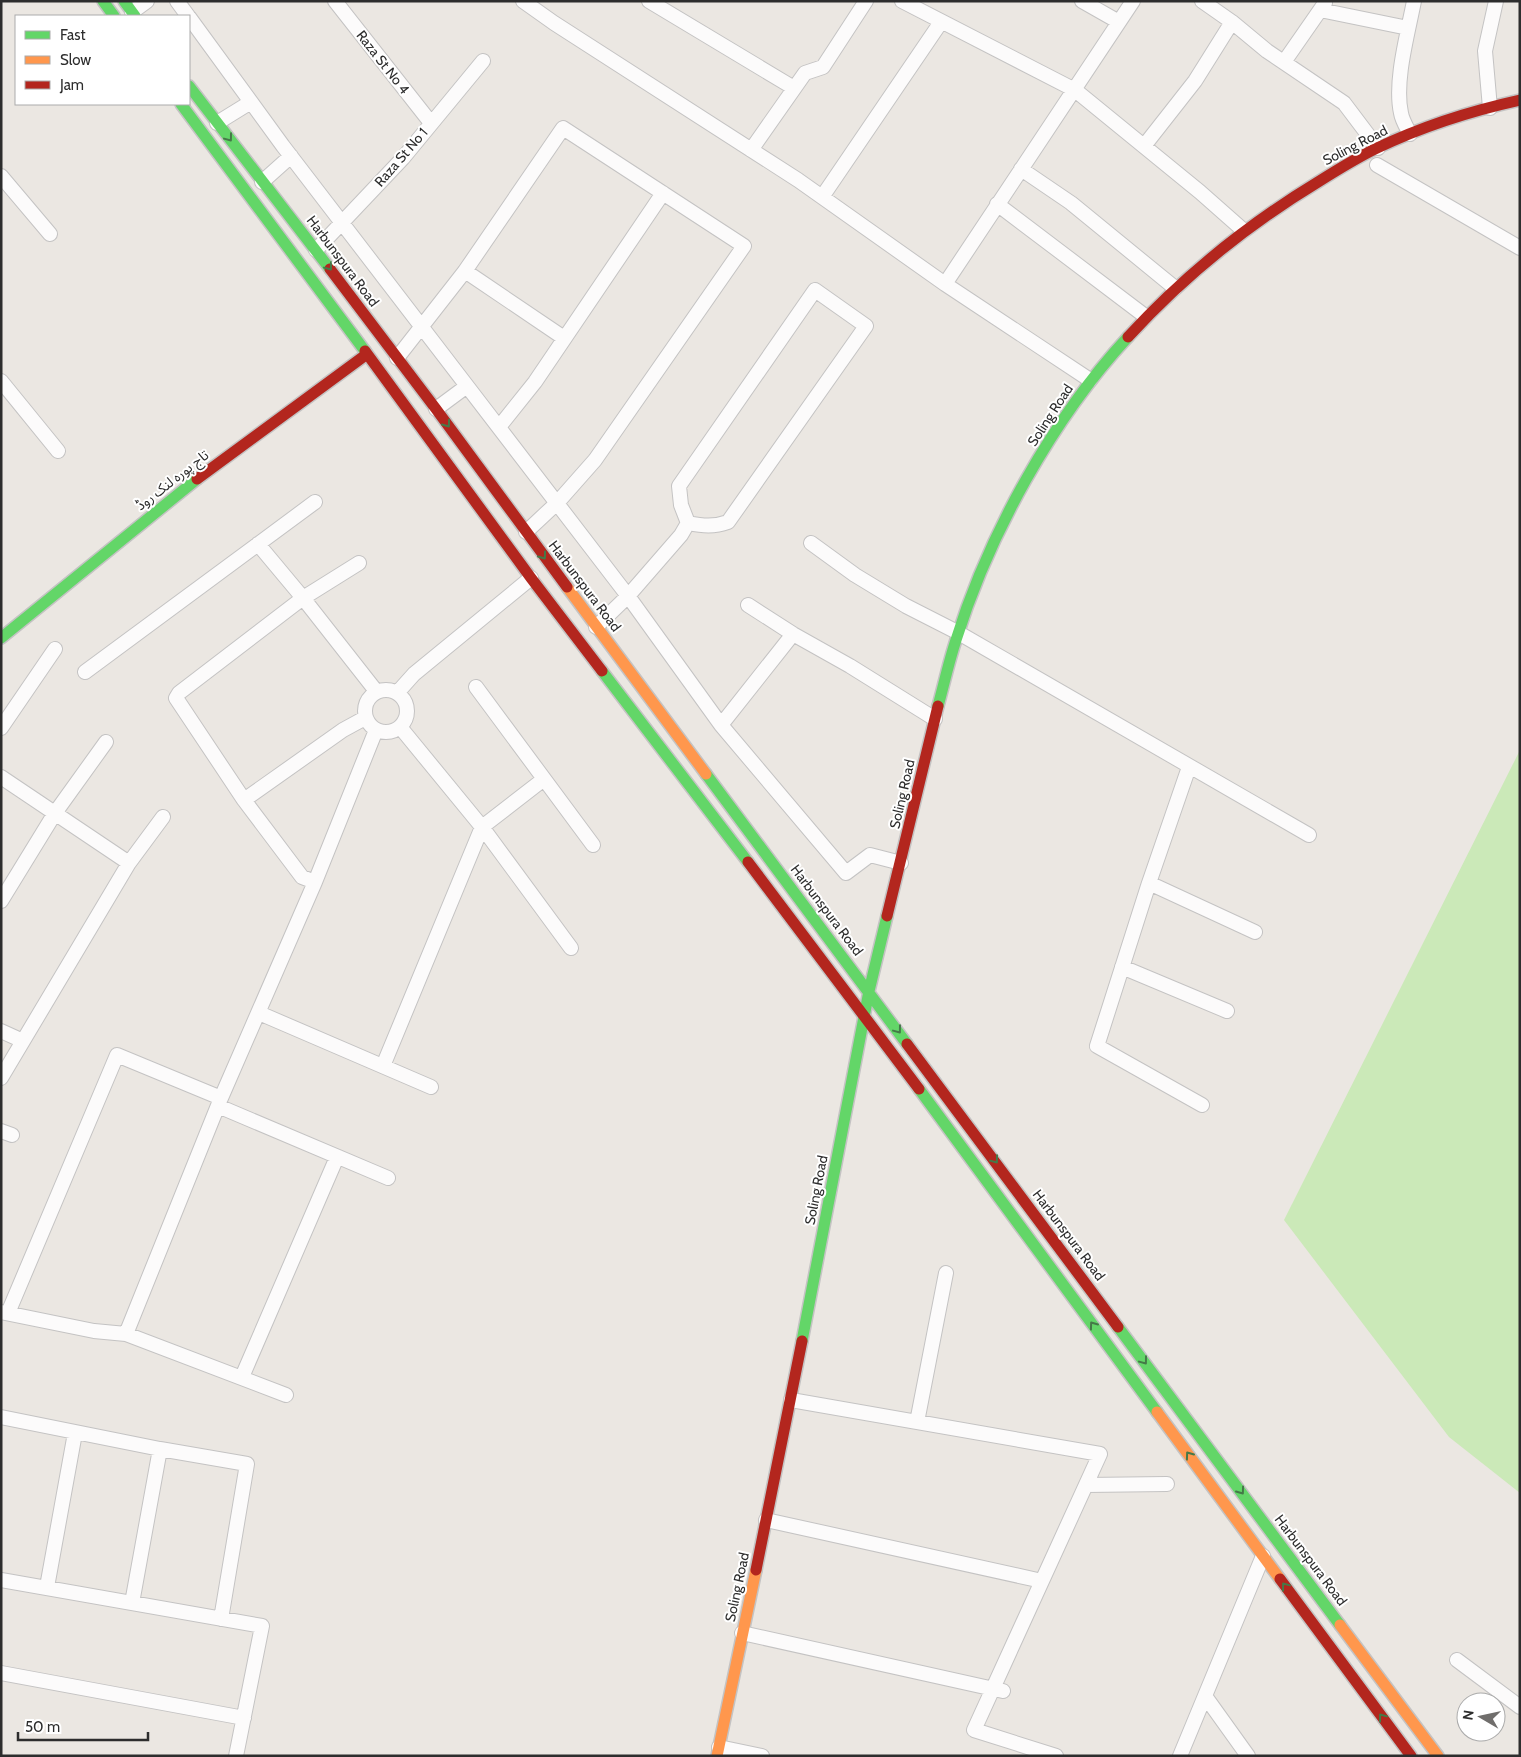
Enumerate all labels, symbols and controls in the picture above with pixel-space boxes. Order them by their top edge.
legend [15,15,190,105]
text: Fast [60,26,85,44]
street label: Raza St No 4 [353,27,413,97]
text: Slow [60,51,91,69]
text: Jam [59,76,84,94]
street label: Soling Road [1320,121,1390,169]
street label: Raza St No 1 [370,124,432,190]
one-way arrow [223,132,232,142]
street label: Harbunspura Road [303,212,383,310]
one-way arrow [323,261,331,270]
street label: Soling Road [1023,381,1077,449]
one-way arrow [441,419,451,428]
street label: تاج پورہ لنک روڈ [132,446,213,516]
street label: Harbunspura Road [545,537,625,635]
one-way arrow [537,550,546,560]
street label: Soling Road [885,758,919,830]
street label: Harbunspura Road [787,861,867,959]
one-way arrow [892,1024,901,1034]
street label: Soling Road [800,1154,832,1226]
one-way arrow [989,1154,998,1164]
street label: Harbunspura Road [1029,1186,1109,1284]
one-way arrow [1089,1321,1099,1330]
one-way arrow [1139,1355,1147,1364]
one-way arrow [1186,1451,1195,1461]
one-way arrow [1236,1485,1244,1494]
street label: Harbunspura Road [1271,1511,1351,1609]
street label: Soling Road [721,1551,753,1623]
one-way arrow [1282,1582,1291,1592]
north arrow [1456,1692,1506,1742]
text: N [1458,1709,1478,1721]
scale bar [18,1710,148,1742]
one-way arrow [1380,1714,1388,1723]
text: 50 m [25,1718,60,1736]

